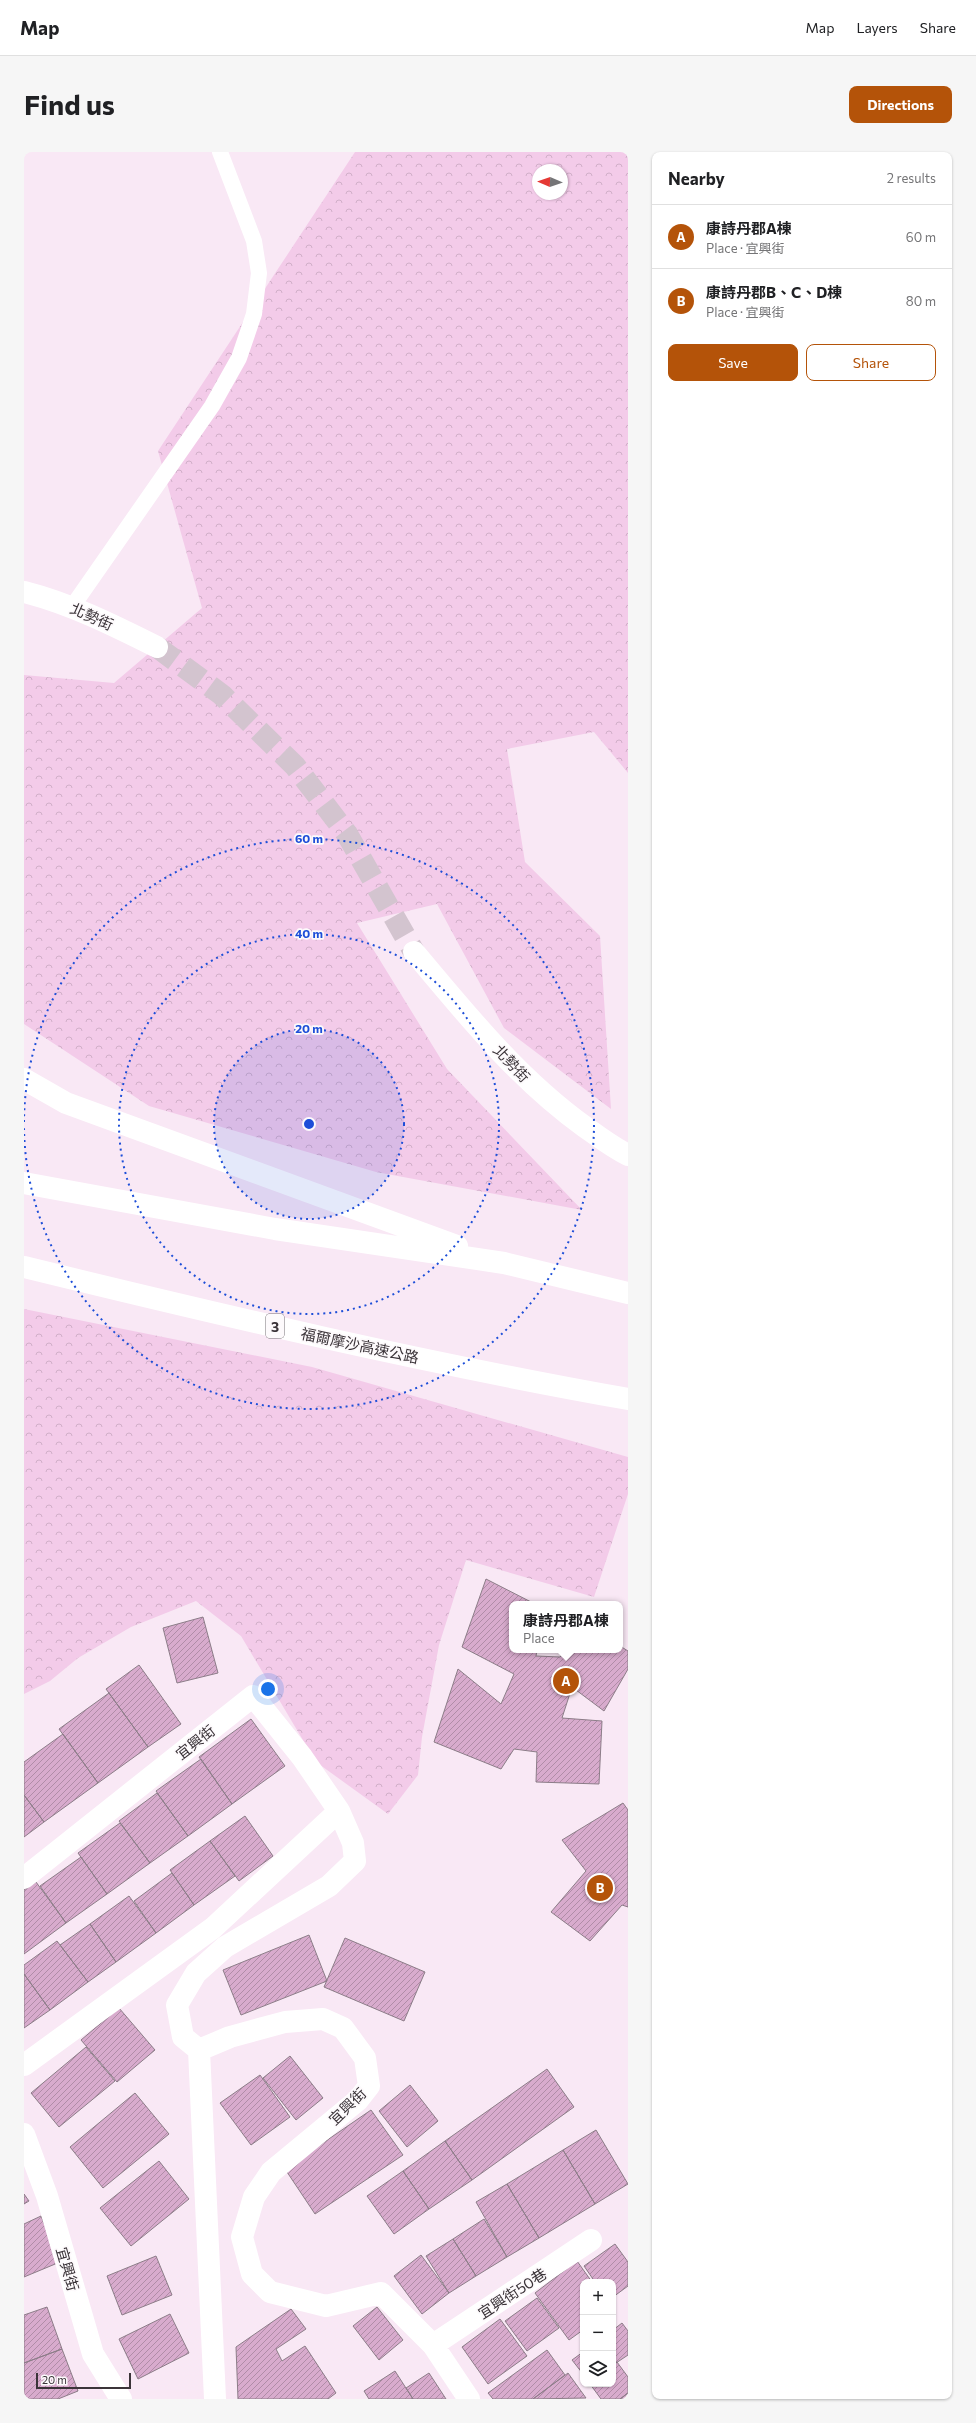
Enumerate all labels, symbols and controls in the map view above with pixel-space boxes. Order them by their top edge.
text: Map [20,16,59,39]
text: Map [806,19,834,36]
text: Layers [856,19,898,36]
text: Share [920,19,956,36]
button: Directions [849,86,952,123]
text: Find us [24,87,115,121]
north arrow [532,164,568,200]
text: Nearby [668,168,725,189]
text: 2 results [887,170,936,186]
text: 康詩丹郡A棟 [706,219,792,237]
text: A [676,229,686,245]
text: 60 m [906,229,936,245]
text: Place · 宜興街 [706,240,785,256]
text: 康詩丹郡B、C、D棟 [706,283,842,301]
text: B [677,293,685,309]
text: 80 m [906,293,936,309]
text: Place · 宜興街 [706,304,785,320]
button: Save [668,344,798,381]
button: Share [806,344,936,381]
street label: 北勢街 [68,599,116,633]
text: 60 m [295,831,323,845]
text: 40 m [295,926,323,940]
text: 20 m [295,1021,323,1035]
street label: 北勢街 [490,1040,534,1086]
centre of rings [302,1117,316,1131]
road number: 3 [266,1314,284,1338]
street label: 福爾摩沙高速公路 [299,1324,421,1366]
popup [509,1601,623,1653]
text: 康詩丹郡A棟 [523,1611,609,1629]
text: Place [523,1630,555,1646]
pin: A [553,1666,579,1696]
your location [258,1679,278,1699]
street label: 宜興街 [172,1721,218,1763]
pin: B [587,1873,613,1903]
street label: 宜興街 [325,2084,369,2128]
street label: 宜興街 [53,2245,83,2293]
street label: 宜興街50巷 [474,2264,550,2322]
map controls [580,2279,616,2387]
button: + [580,2279,616,2315]
button: − [580,2315,616,2351]
button: layers [580,2351,616,2387]
scale bar [36,2371,131,2390]
text: 20 m [42,2373,67,2386]

